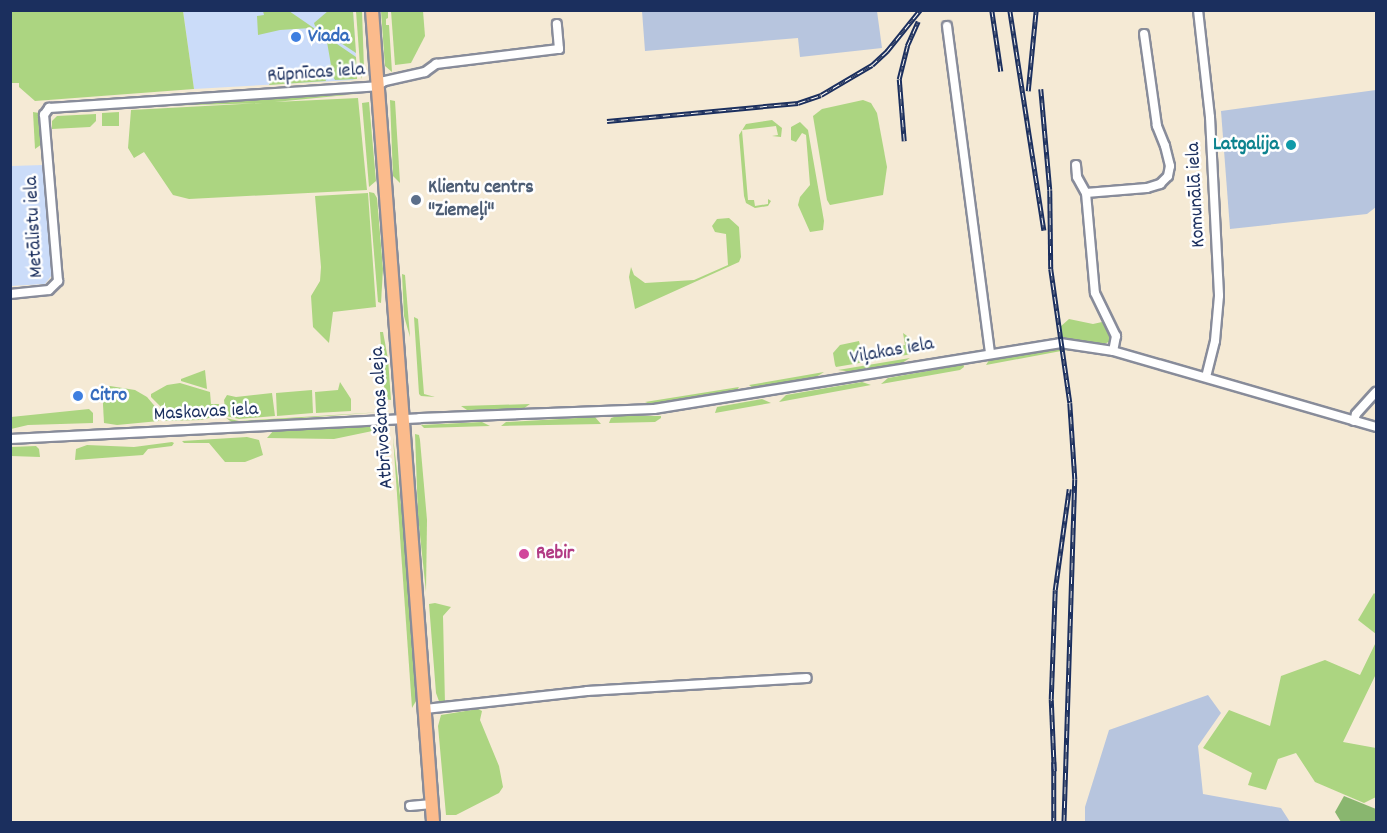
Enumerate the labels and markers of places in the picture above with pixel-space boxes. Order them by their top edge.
place label: Viada [308,25,349,49]
marker: Viada [289,30,303,44]
place label: Latgalija [1213,133,1279,157]
marker: Latgalija [1284,138,1298,152]
place label: Klientu centrs "Ziemeļi" [428,176,534,223]
marker: Klientu centrs "Ziemeļi" [409,193,423,207]
place label: Citro [90,384,127,408]
marker: Citro [71,389,85,403]
place label: Rebir [536,542,574,566]
marker: Rebir [517,547,531,561]

